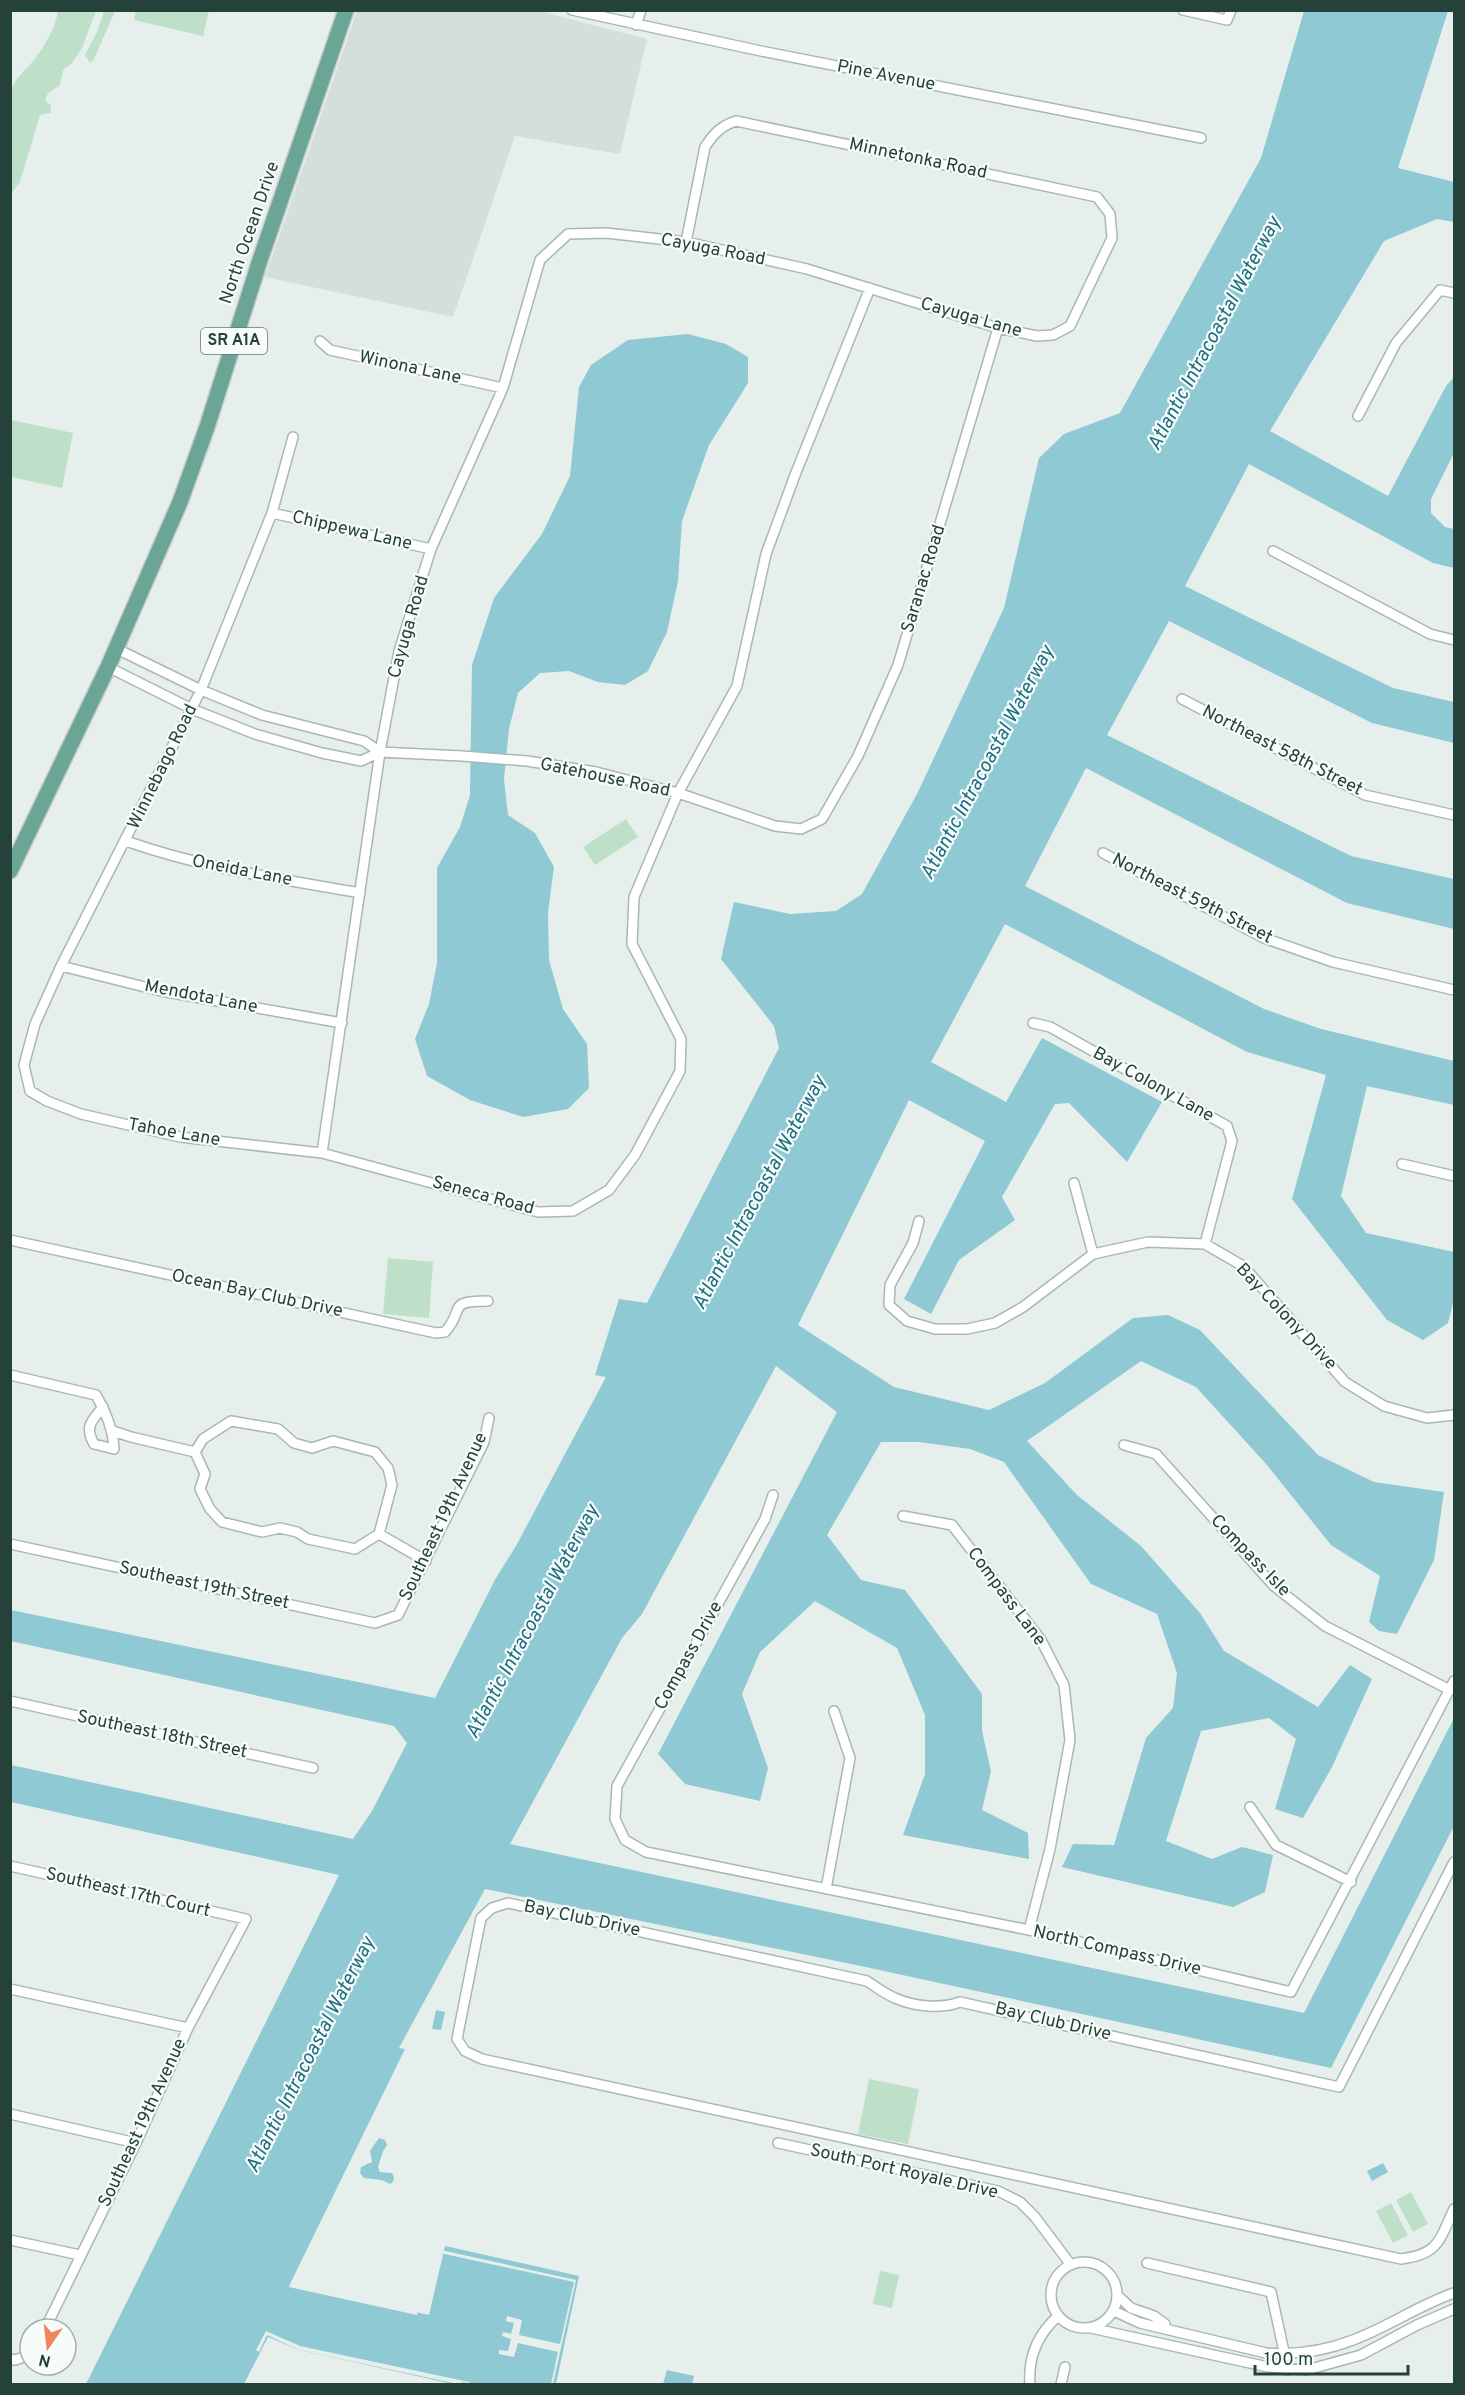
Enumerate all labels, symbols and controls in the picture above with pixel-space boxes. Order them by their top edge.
street label: Pine Avenue [835,55,937,97]
street label: Minnetonka Road [847,133,989,185]
street label: North Ocean Drive [215,159,285,307]
water label: Atlantic Intracoastal Waterway [1142,211,1289,455]
street label: Cayuga Road [659,229,767,271]
street label: Cayuga Lane [918,293,1024,343]
road number: SR A1A [201,328,267,354]
street label: Winona Lane [357,346,463,390]
street label: Chippewa Lane [290,506,414,556]
street label: Saranac Road [897,522,951,636]
street label: Cayuga Road [383,573,435,681]
water label: Atlantic Intracoastal Waterway [915,640,1062,884]
street label: Northeast 58th Street [1198,700,1366,802]
street label: Winnebago Road [123,701,203,833]
street label: Gatehouse Road [538,753,672,803]
street label: Northeast 59th Street [1108,849,1276,949]
street label: Oneida Lane [190,850,294,892]
street label: Mendota Lane [142,975,260,1019]
street label: Bay Colony Lane [1088,1042,1218,1128]
water label: Atlantic Intracoastal Waterway [687,1070,834,1314]
street label: Tahoe Lane [126,1114,222,1152]
street label: Seneca Road [429,1171,537,1221]
street label: Bay Colony Drive [1230,1259,1342,1375]
street label: Ocean Bay Club Drive [169,1265,345,1323]
street label: Southeast 19th Avenue [395,1429,493,1605]
water label: Atlantic Intracoastal Waterway [460,1499,607,1743]
street label: Compass Isle [1205,1510,1295,1602]
street label: Compass Lane [961,1543,1051,1651]
street label: Southeast 19th Street [117,1557,291,1615]
street label: Compass Drive [650,1598,728,1714]
street label: Southeast 18th Street [75,1706,249,1764]
street label: Southeast 17th Court [43,1863,213,1923]
street label: Bay Club Drive [522,1895,642,1943]
street label: North Compass Drive [1031,1920,1203,1982]
water label: Atlantic Intracoastal Waterway [240,1931,383,2177]
street label: Bay Club Drive [993,1997,1113,2047]
street label: Southeast 19th Avenue [94,2035,192,2211]
street label: South Port Royale Drive [808,2139,1000,2205]
north arrow [18,2317,78,2377]
scale bar [1255,2338,1408,2376]
text: N [37,2349,53,2371]
text: 100 m [1264,2349,1313,2372]

